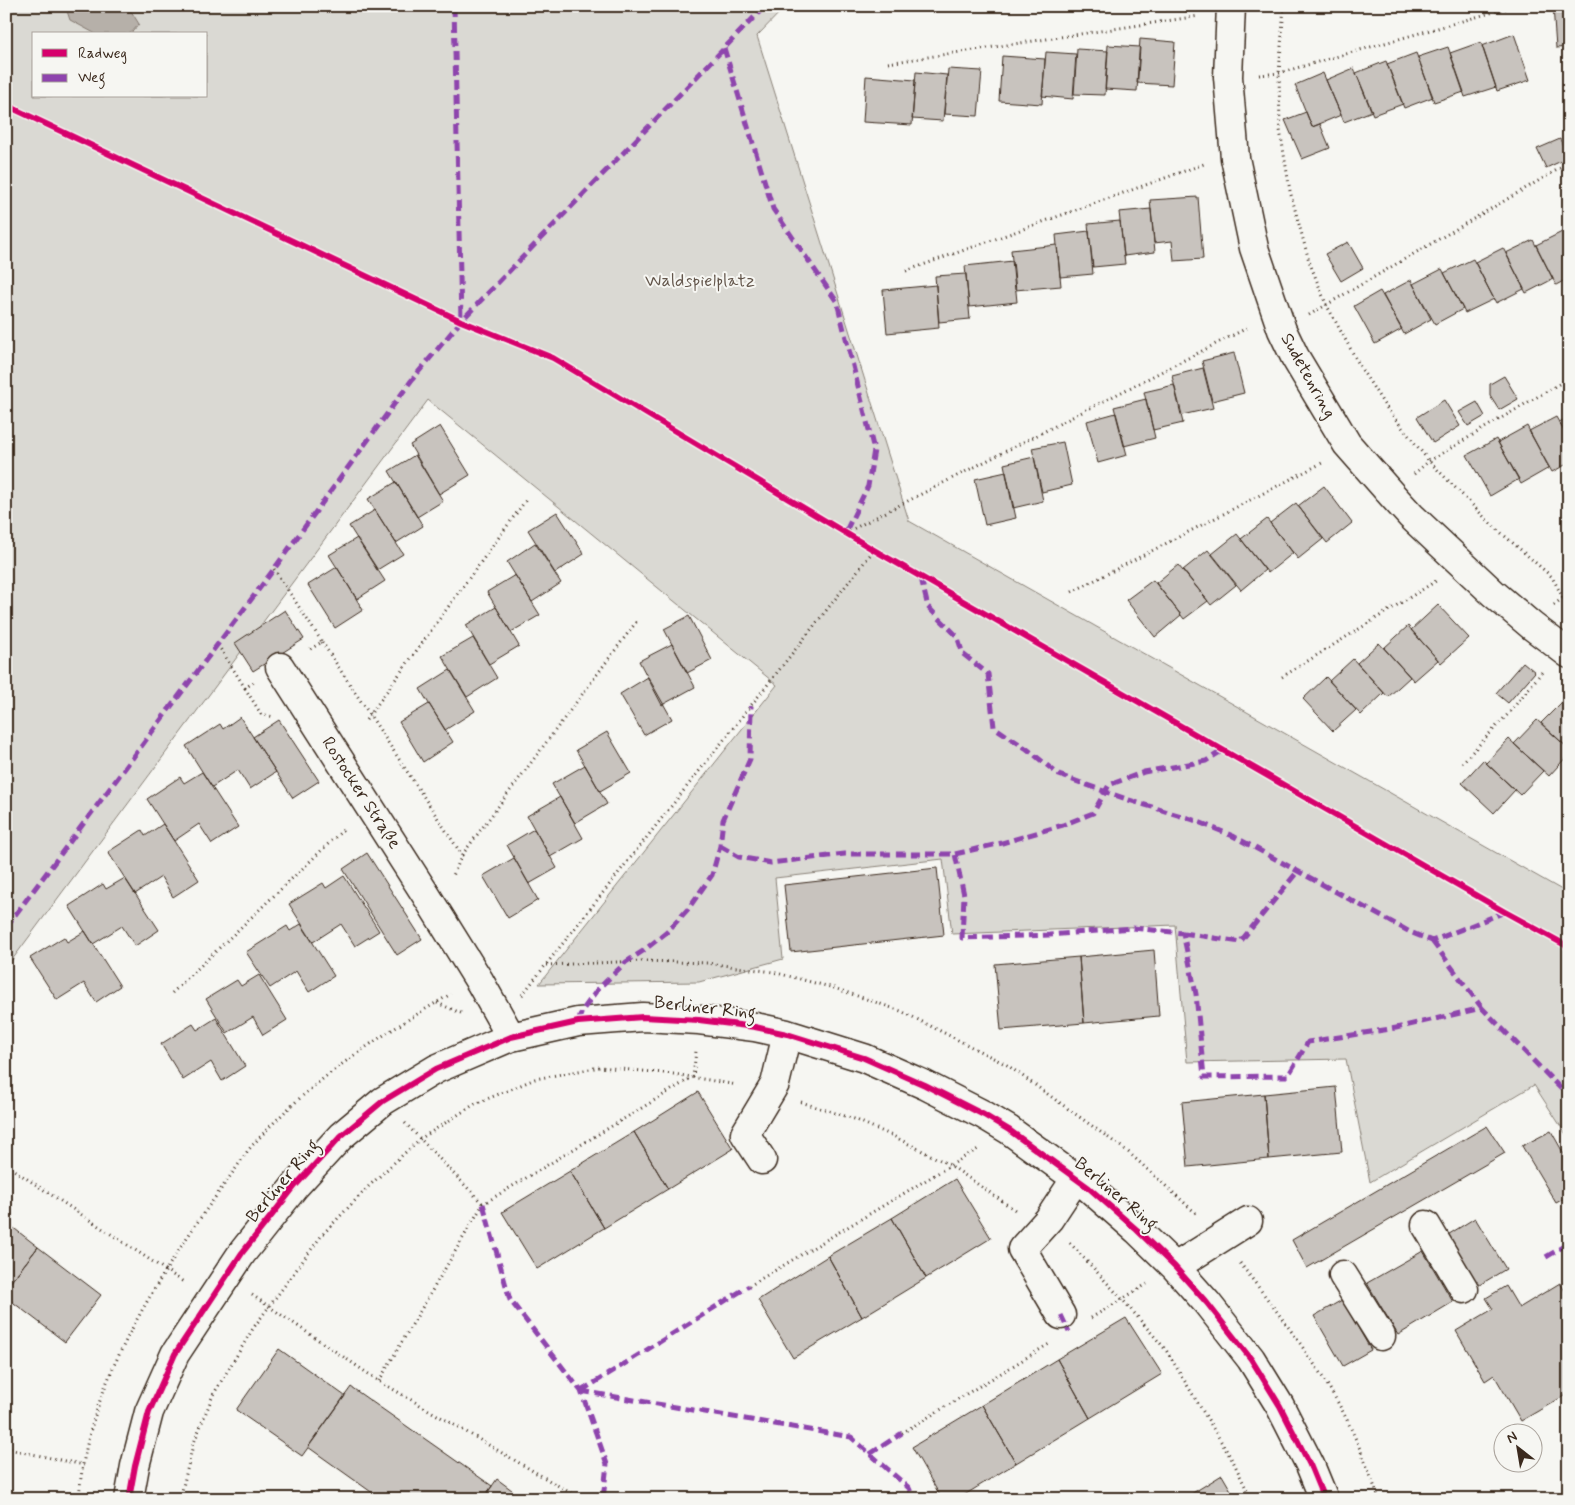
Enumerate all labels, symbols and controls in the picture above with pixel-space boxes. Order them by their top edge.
legend [32,32,208,98]
text: Radweg [78,44,127,64]
text: Weg [78,68,105,89]
park label: Waldspielplatz [645,269,755,293]
street label: Sudetenring [1275,329,1341,423]
street label: Rostocker Straße [316,732,406,854]
street label: Berliner Ring [653,991,757,1027]
street label: Berliner Ring [241,1134,327,1229]
street label: Berliner Ring [1068,1152,1163,1238]
north arrow [1492,1422,1542,1472]
text: N [1503,1428,1520,1448]

